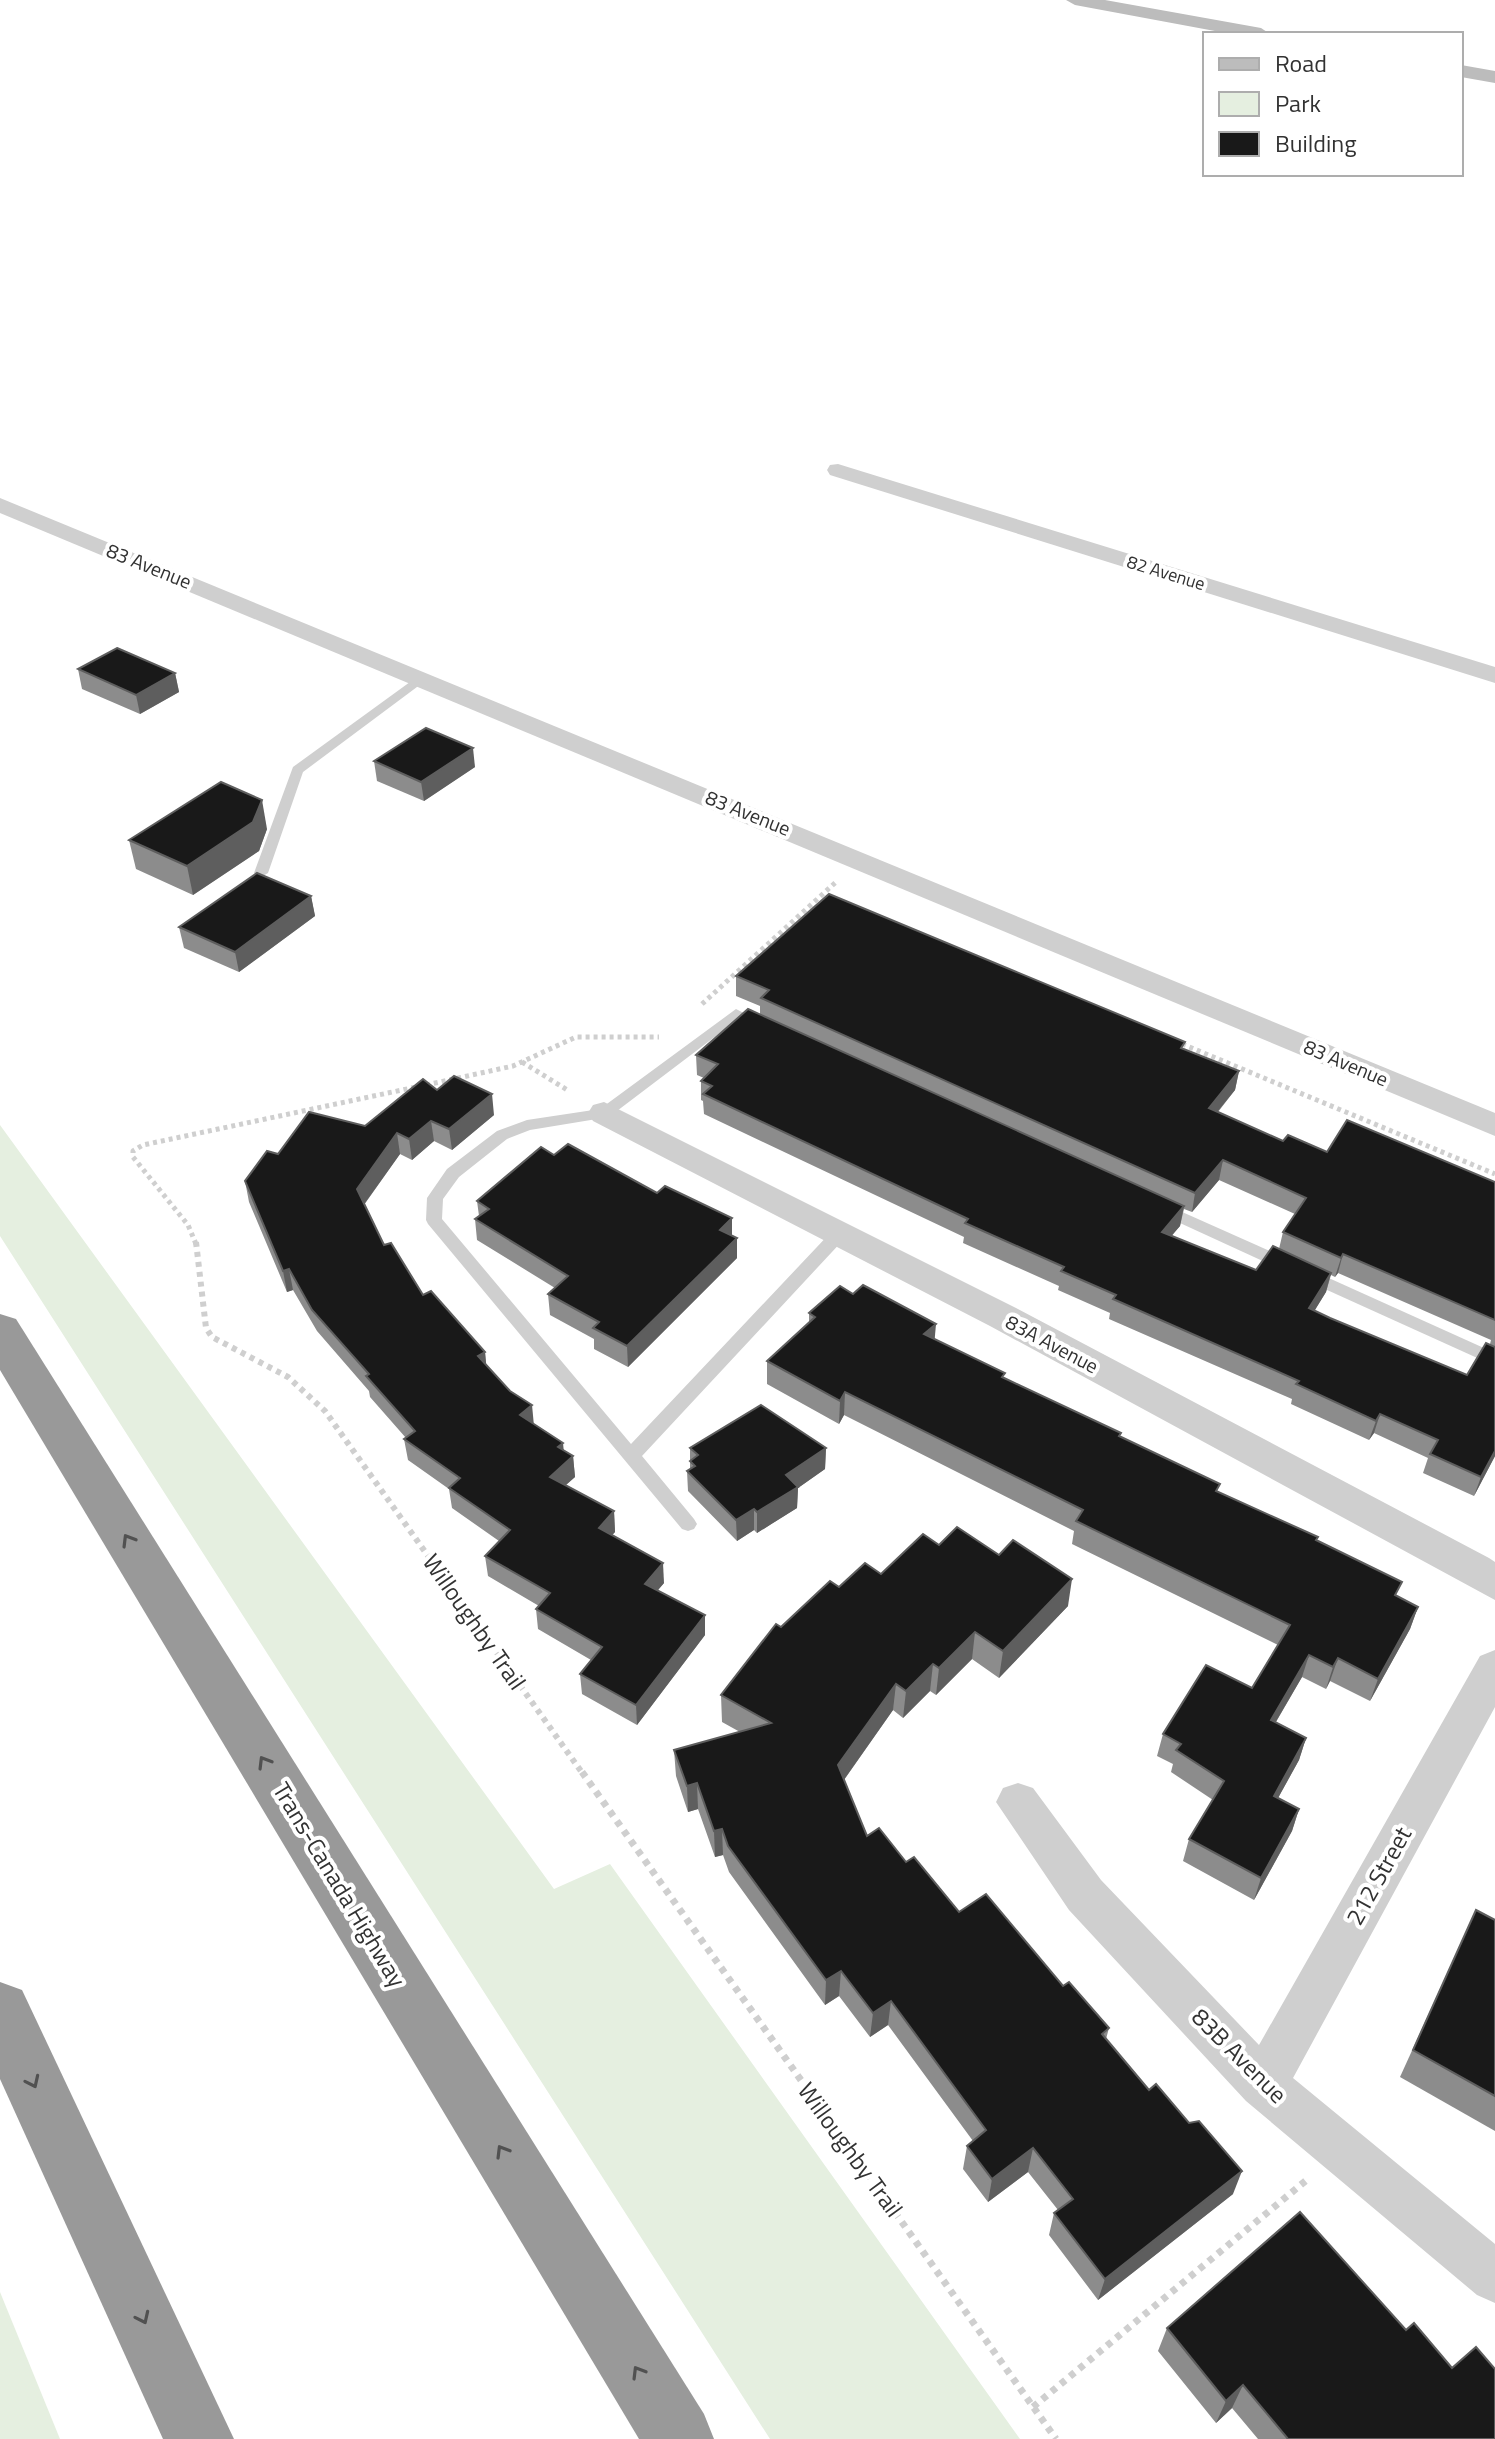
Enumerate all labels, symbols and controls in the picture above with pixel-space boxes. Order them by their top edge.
legend [1203,32,1463,176]
text: Road [1275,45,1327,81]
text: Park [1275,85,1321,121]
text: Building [1275,125,1357,161]
street label: 83 Avenue [102,534,196,597]
street label: 82 Avenue [1124,548,1209,597]
street label: 83 Avenue [701,781,795,844]
street label: 83 Avenue [1299,1031,1393,1094]
street label: 83A Avenue [1000,1306,1104,1381]
one-way arrow [123,1534,138,1549]
street label: Willoughby Trail [414,1546,535,1697]
one-way arrow [258,1756,274,1771]
street label: Trans-Canada Highway [264,1775,416,1994]
street label: 212 Street [1336,1819,1420,1931]
street label: 83B Avenue [1184,1999,1296,2111]
one-way arrow [23,2074,39,2088]
street label: Willoughby Trail [789,2074,912,2224]
one-way arrow [497,2145,512,2160]
one-way arrow [133,2309,149,2324]
one-way arrow [633,2367,648,2381]

